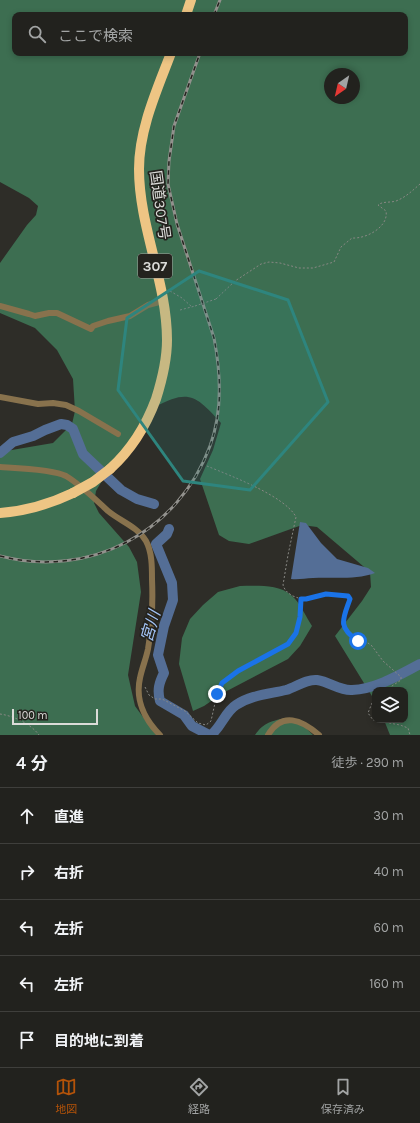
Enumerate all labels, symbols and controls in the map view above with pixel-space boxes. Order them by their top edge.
search box [12,12,408,56]
icon: search [26,23,48,45]
text: ここで検索 [58,27,133,45]
north arrow [324,68,360,104]
street label: 国道307号 [146,169,174,241]
road number: 307 [138,254,172,278]
water label: 宮川 [137,606,165,644]
route start [349,632,367,650]
route end [208,685,226,703]
map controls [372,687,408,723]
button: layers [372,687,408,723]
scale bar [12,707,98,726]
text: 100 m [18,709,48,722]
text: 4 分 [16,753,47,773]
text: 徒歩 · 290 m [331,755,404,770]
icon: ahead [16,805,38,827]
text: 直進 [54,808,84,826]
text: 30 m [373,808,404,823]
icon: right [16,861,38,883]
text: 右折 [54,864,84,882]
text: 40 m [374,864,404,879]
icon: left [16,917,38,939]
text: 左折 [54,920,84,938]
text: 60 m [374,920,404,935]
icon: left [16,973,38,995]
text: 左折 [54,976,84,994]
text: 160 m [369,976,404,991]
icon: arrive [16,1029,38,1051]
text: 目的地に到着 [54,1032,144,1050]
tab: 地図 [55,1076,77,1116]
tab: 経路 [188,1076,210,1116]
tab: 保存済み [321,1076,365,1116]

